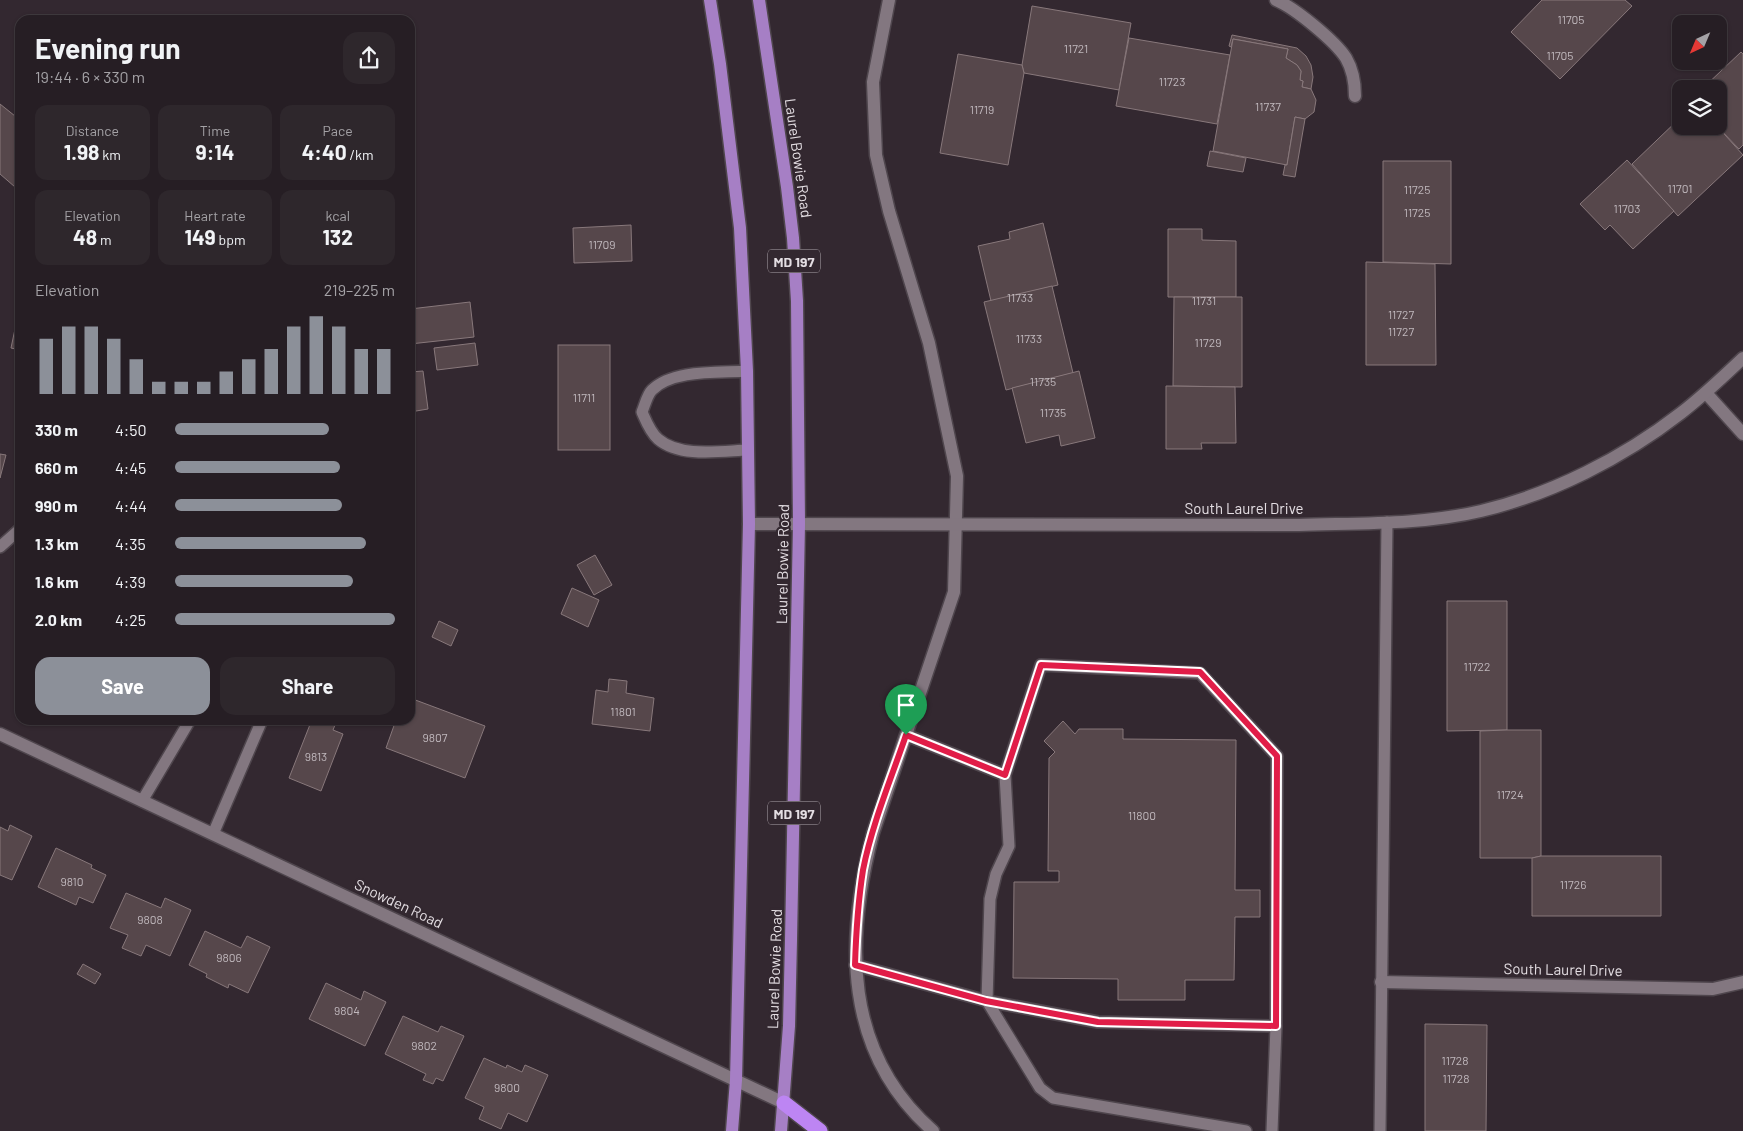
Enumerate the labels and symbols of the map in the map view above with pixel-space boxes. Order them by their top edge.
house number: 11705 [1557,12,1585,26]
north arrow [1672,15,1728,70]
house number: 11721 [1064,41,1088,55]
house number: 11705 [1546,48,1574,62]
house number: 11723 [1159,74,1185,88]
street label: Laurel Bowie Road [782,97,816,219]
house number: 11737 [1255,99,1281,113]
house number: 11719 [970,102,994,116]
house number: 11701 [1668,181,1692,195]
house number: 11725 [1404,182,1430,196]
house number: 11703 [1613,201,1641,215]
house number: 11725 [1404,205,1430,219]
house number: 11709 [588,237,616,251]
road number: MD 197 [768,250,820,272]
house number: 11733 [1007,290,1033,304]
house number: 11731 [1192,293,1216,307]
house number: 11727 [1388,307,1414,321]
house number: 11727 [1388,324,1414,338]
house number: 11733 [1016,331,1042,345]
house number: 11729 [1195,335,1221,349]
house number: 11735 [1030,374,1056,388]
house number: 11711 [573,390,595,404]
house number: 11735 [1040,405,1066,419]
street label: South Laurel Drive [1185,499,1304,517]
street label: Laurel Bowie Road [772,504,792,624]
house number: 11722 [1464,659,1490,673]
pin [885,684,927,735]
house number: 11801 [610,704,636,718]
house number: 9807 [423,730,448,744]
house number: 9813 [305,749,327,763]
house number: 11724 [1496,787,1524,801]
road number: MD 197 [768,801,820,824]
house number: 11800 [1128,808,1156,822]
house number: 9810 [60,874,84,888]
street label: Snowden Road [352,875,446,931]
house number: 11726 [1560,877,1586,891]
street label: Laurel Bowie Road [763,909,785,1029]
house number: 9808 [137,912,163,926]
house number: 9806 [216,950,242,964]
street label: South Laurel Drive [1503,959,1623,979]
house number: 9804 [334,1003,360,1017]
house number: 9802 [411,1038,437,1052]
house number: 11728 [1442,1053,1468,1067]
house number: 11728 [1443,1071,1469,1085]
house number: 9800 [494,1080,520,1094]

